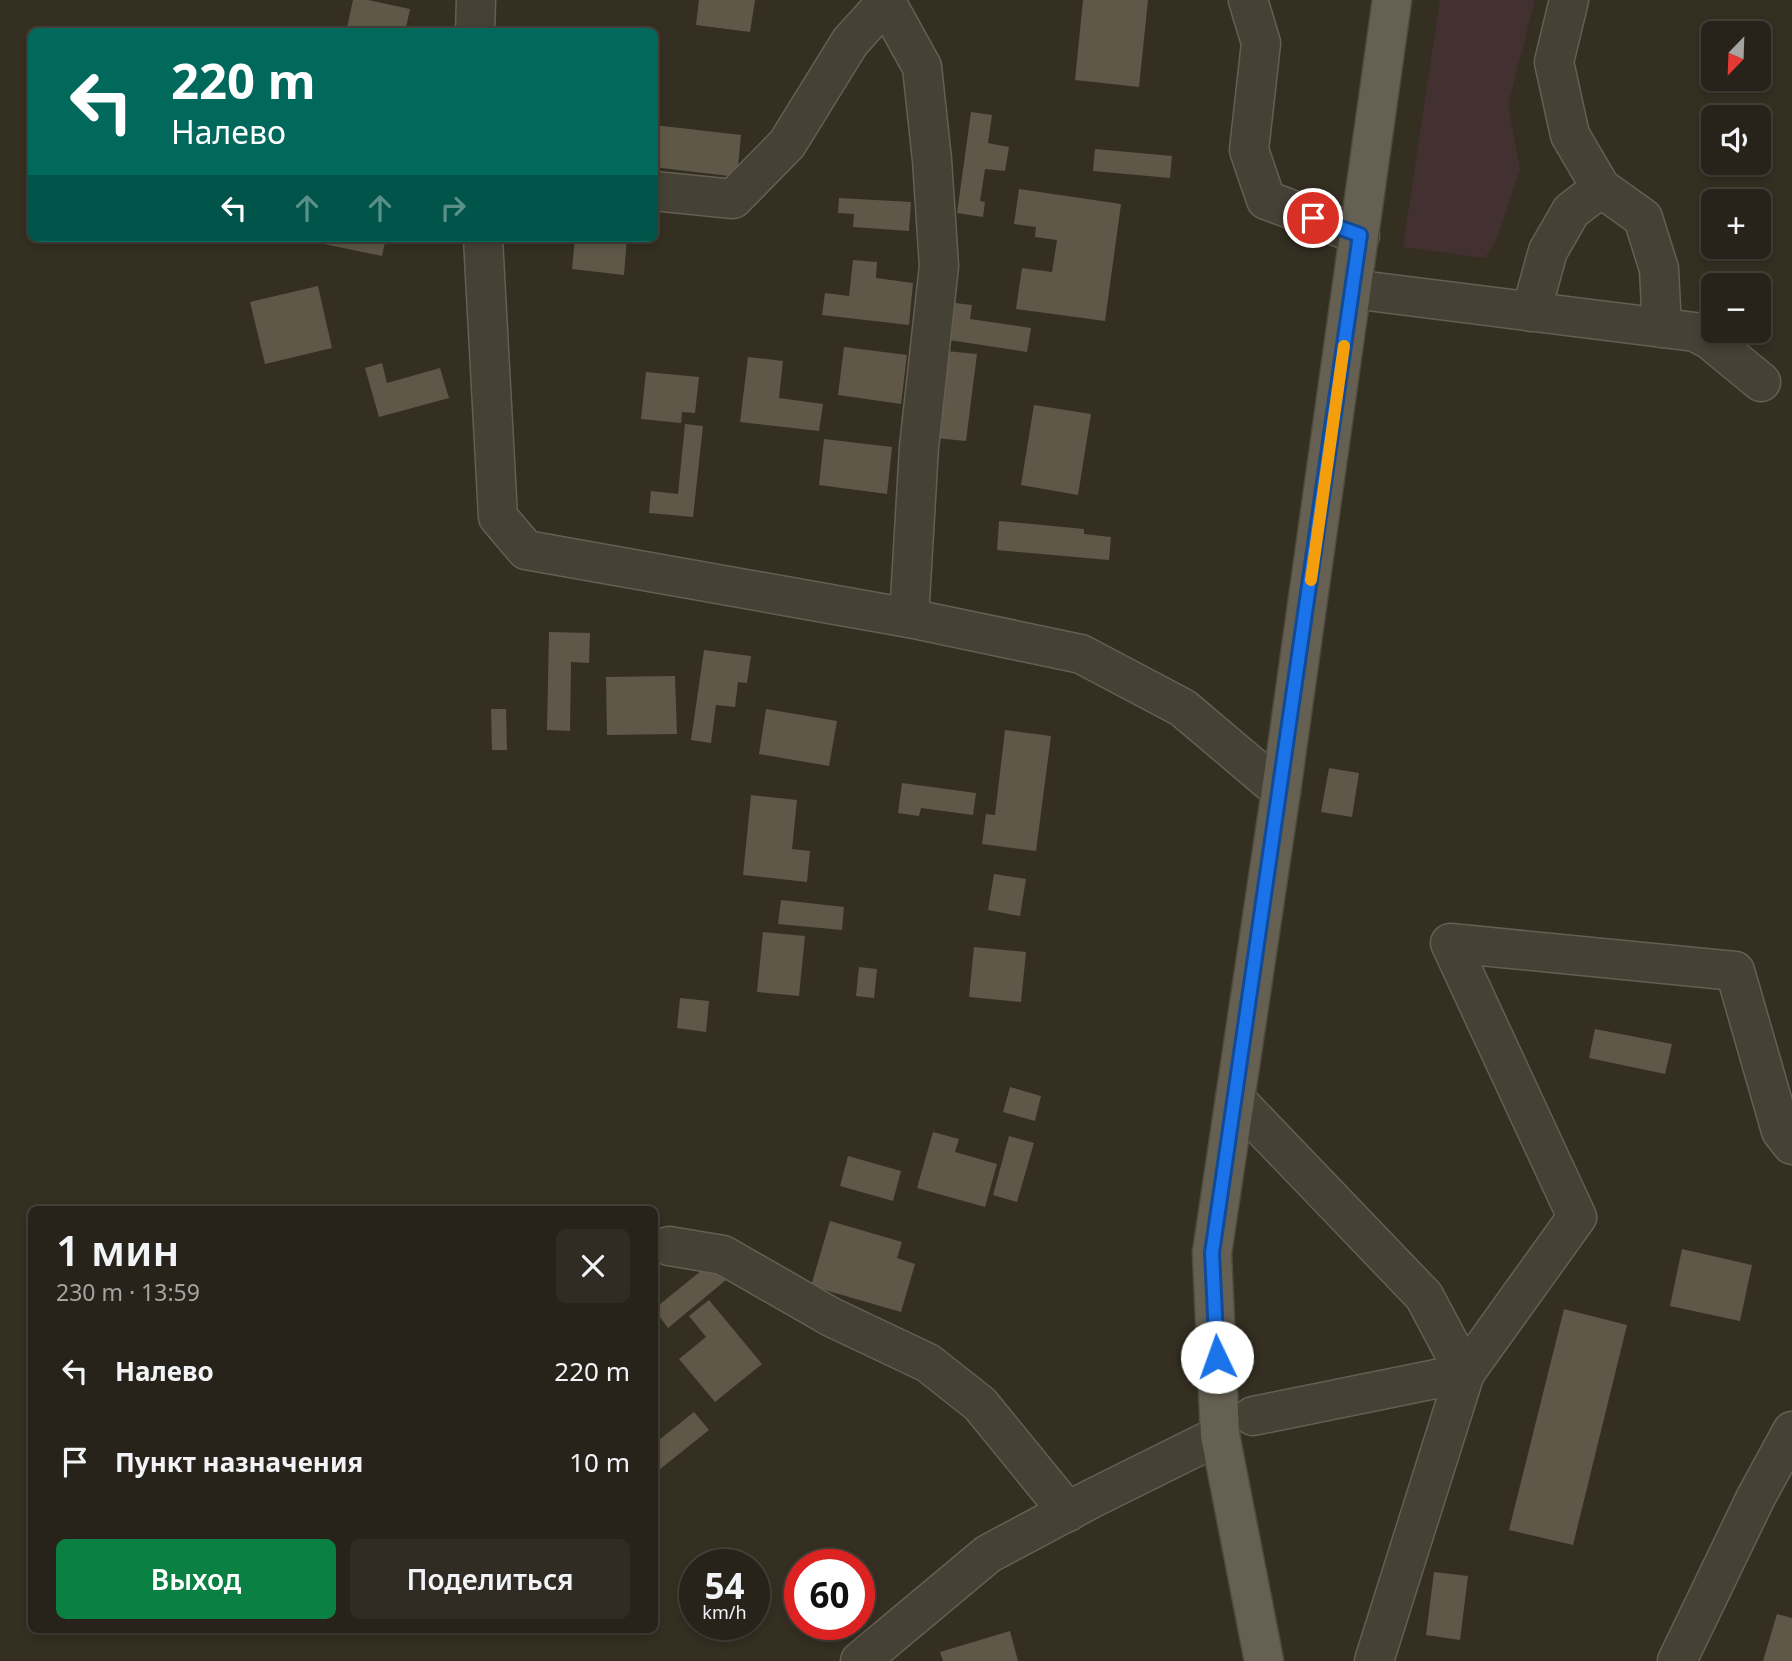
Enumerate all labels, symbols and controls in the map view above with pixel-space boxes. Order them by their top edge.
north arrow [1701,21,1771,91]
map controls [1701,21,1771,343]
text: 220 m [171,47,316,113]
icon: left [56,56,147,147]
button: sound [1701,105,1771,175]
text: Налево [171,110,286,153]
pin [1283,188,1343,248]
icon: left [215,189,253,227]
icon: ahead [288,189,326,227]
icon: ahead [361,189,399,227]
icon: right [434,189,472,227]
button: + [1701,189,1771,259]
icon: arrive [1294,199,1332,237]
button: − [1701,273,1771,343]
text: 1 мин [56,1221,179,1278]
button: close [556,1229,630,1303]
text: 230 m · 13:59 [56,1276,200,1308]
position arrow [1180,1320,1254,1394]
icon: left [56,1352,94,1390]
text: Налево [115,1353,214,1389]
text: 220 m [554,1353,630,1389]
icon: arrive [56,1443,94,1481]
text: Пункт назначения [115,1444,363,1480]
text: 10 m [569,1444,630,1480]
button: Выход [56,1539,336,1619]
button: Поделиться [350,1539,630,1619]
speed limit sign: 60 [784,1549,875,1640]
text: 54 [704,1562,745,1609]
text: km/h [702,1600,747,1624]

